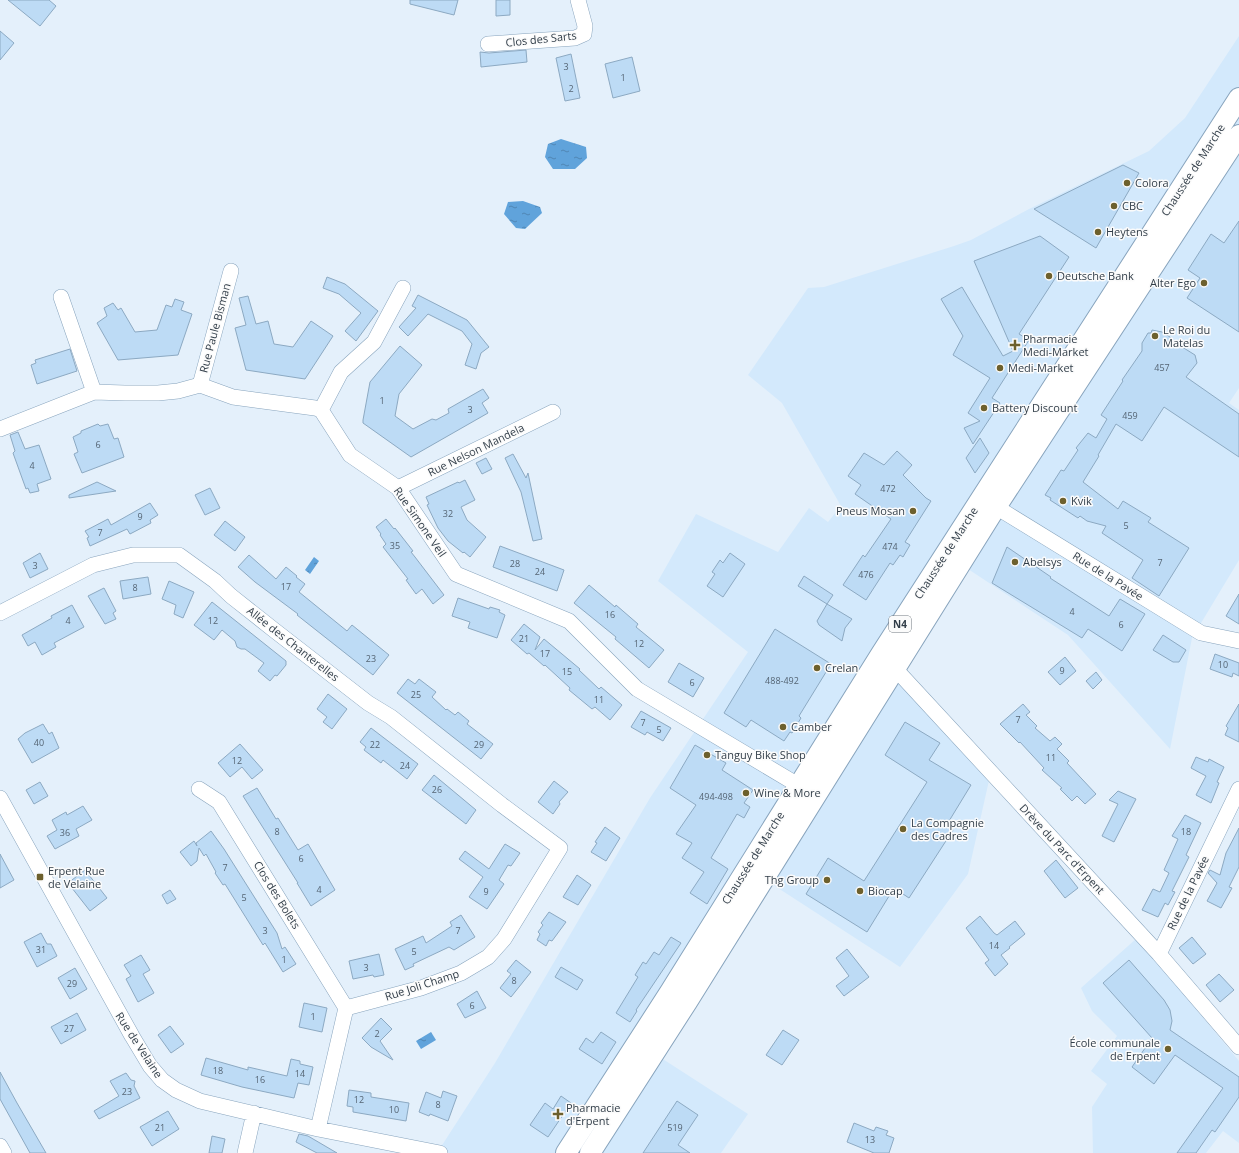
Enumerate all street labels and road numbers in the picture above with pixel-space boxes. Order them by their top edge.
street label: Clos des Sarts [505,27,577,50]
street label: Chaussée de Marche [1157,121,1228,219]
street label: Rue Paule Bisman [195,281,234,374]
street label: Rue Nelson Mandela [425,420,527,479]
street label: Rue Simone Veil [391,484,450,560]
street label: Chaussée de Marche [910,504,981,602]
street label: Rue de la Pavée [1070,548,1146,603]
street label: Allée des Chanterelles [244,603,342,684]
road number: N4 [889,616,911,632]
street label: Drève du Parc d'Erpent [1017,800,1108,897]
street label: Chaussée de Marche [718,809,787,907]
street label: Rue de la Pavée [1163,853,1212,932]
street label: Clos des Bolets [251,858,304,931]
street label: Rue Joli Champ [383,965,461,1004]
street label: Rue de Velaine [113,1009,166,1081]

